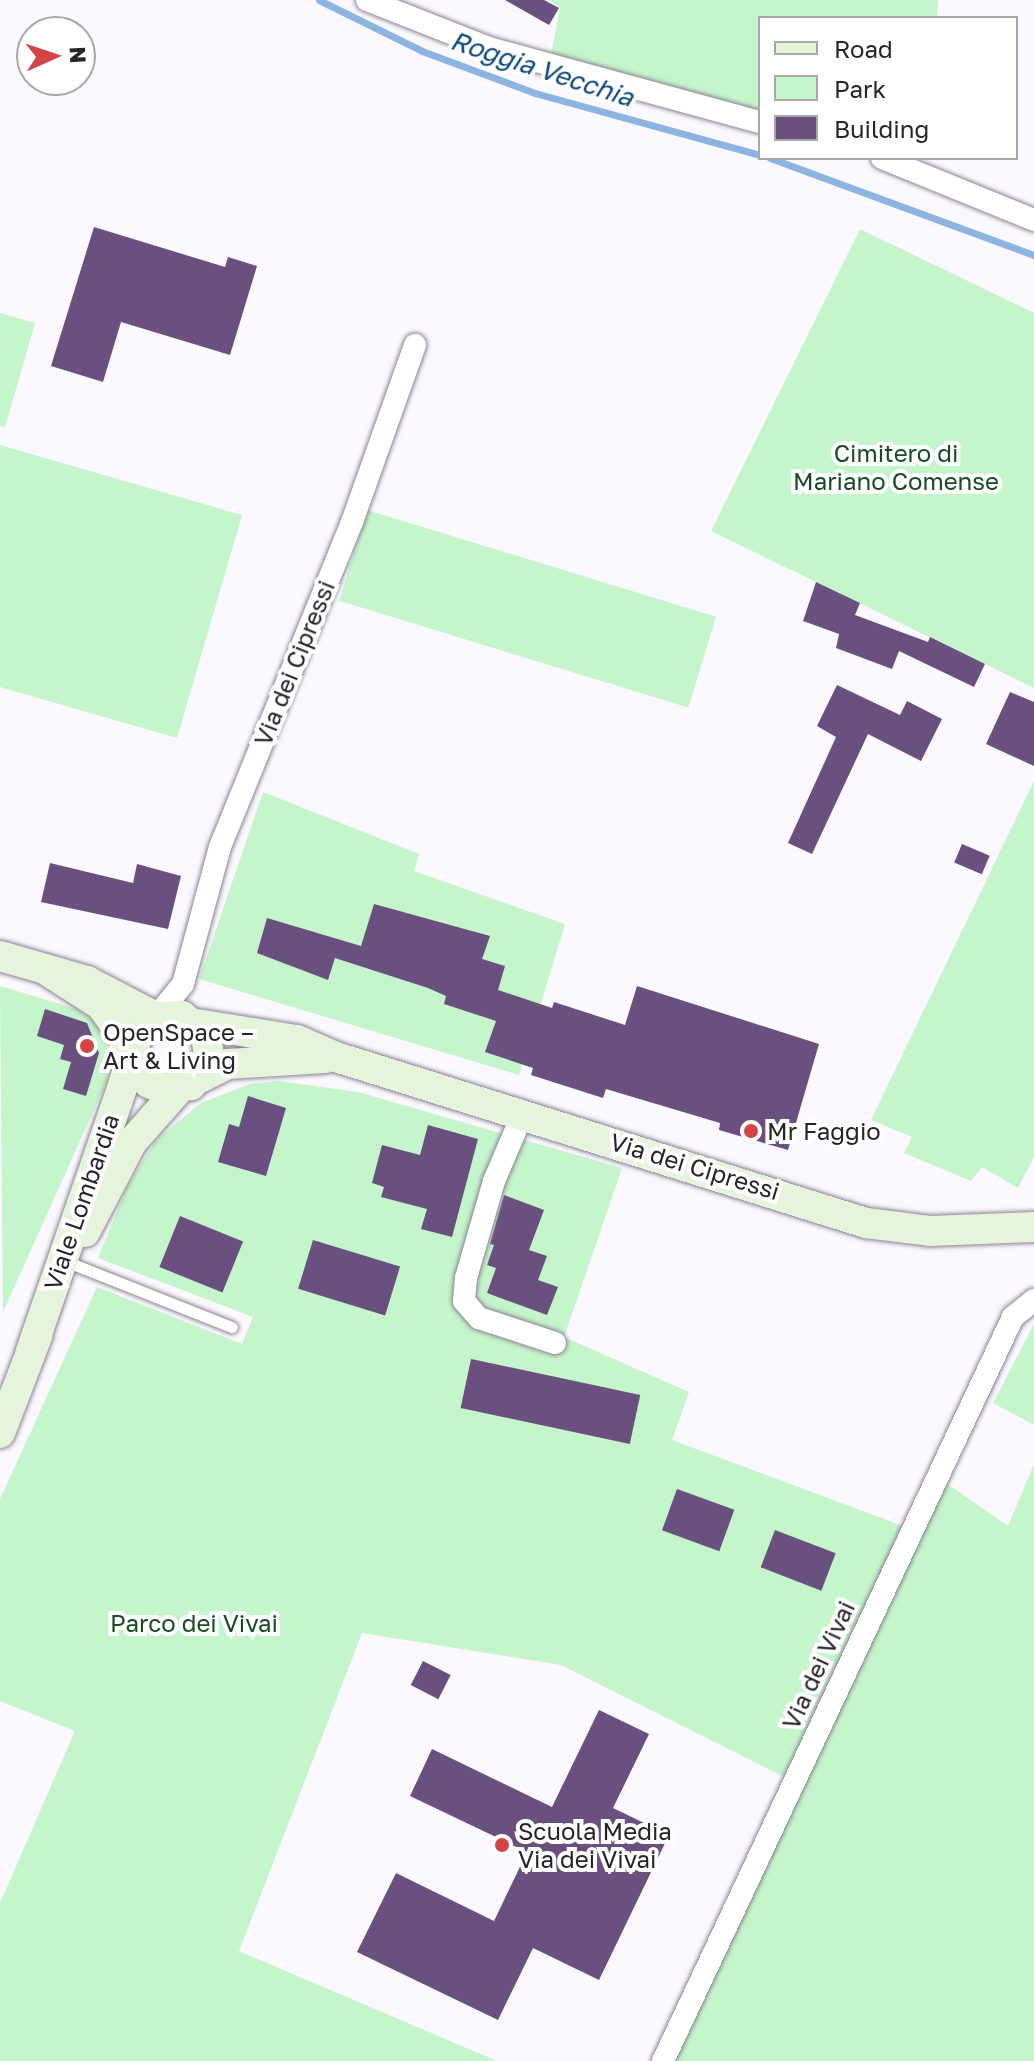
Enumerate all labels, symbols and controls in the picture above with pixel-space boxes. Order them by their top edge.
north arrow [16,16,96,96]
legend [758,16,1018,160]
water label: Roggia Vecchia [447,25,637,113]
text: Road [834,34,893,63]
text: N [65,46,92,64]
text: Park [834,74,886,103]
text: Building [834,114,929,143]
park label: Cimitero di Mariano Comense [793,439,999,495]
street label: Via dei Cipressi [248,576,340,750]
place label: OpenSpace – Art & Living [103,1018,254,1074]
marker: OpenSpace – Art & Living [78,1037,96,1055]
street label: Viale Lombardia [37,1110,125,1294]
place label: Mr Faggio [767,1117,881,1145]
marker: Mr Faggio [742,1122,760,1140]
street label: Via dei Cipressi [607,1127,783,1205]
street label: Via dei Vivai [776,1596,860,1734]
park label: Parco dei Vivai [110,1609,278,1637]
place label: Scuola Media Via dei Vivai [518,1817,672,1873]
marker: Scuola Media Via dei Vivai [493,1836,511,1854]

